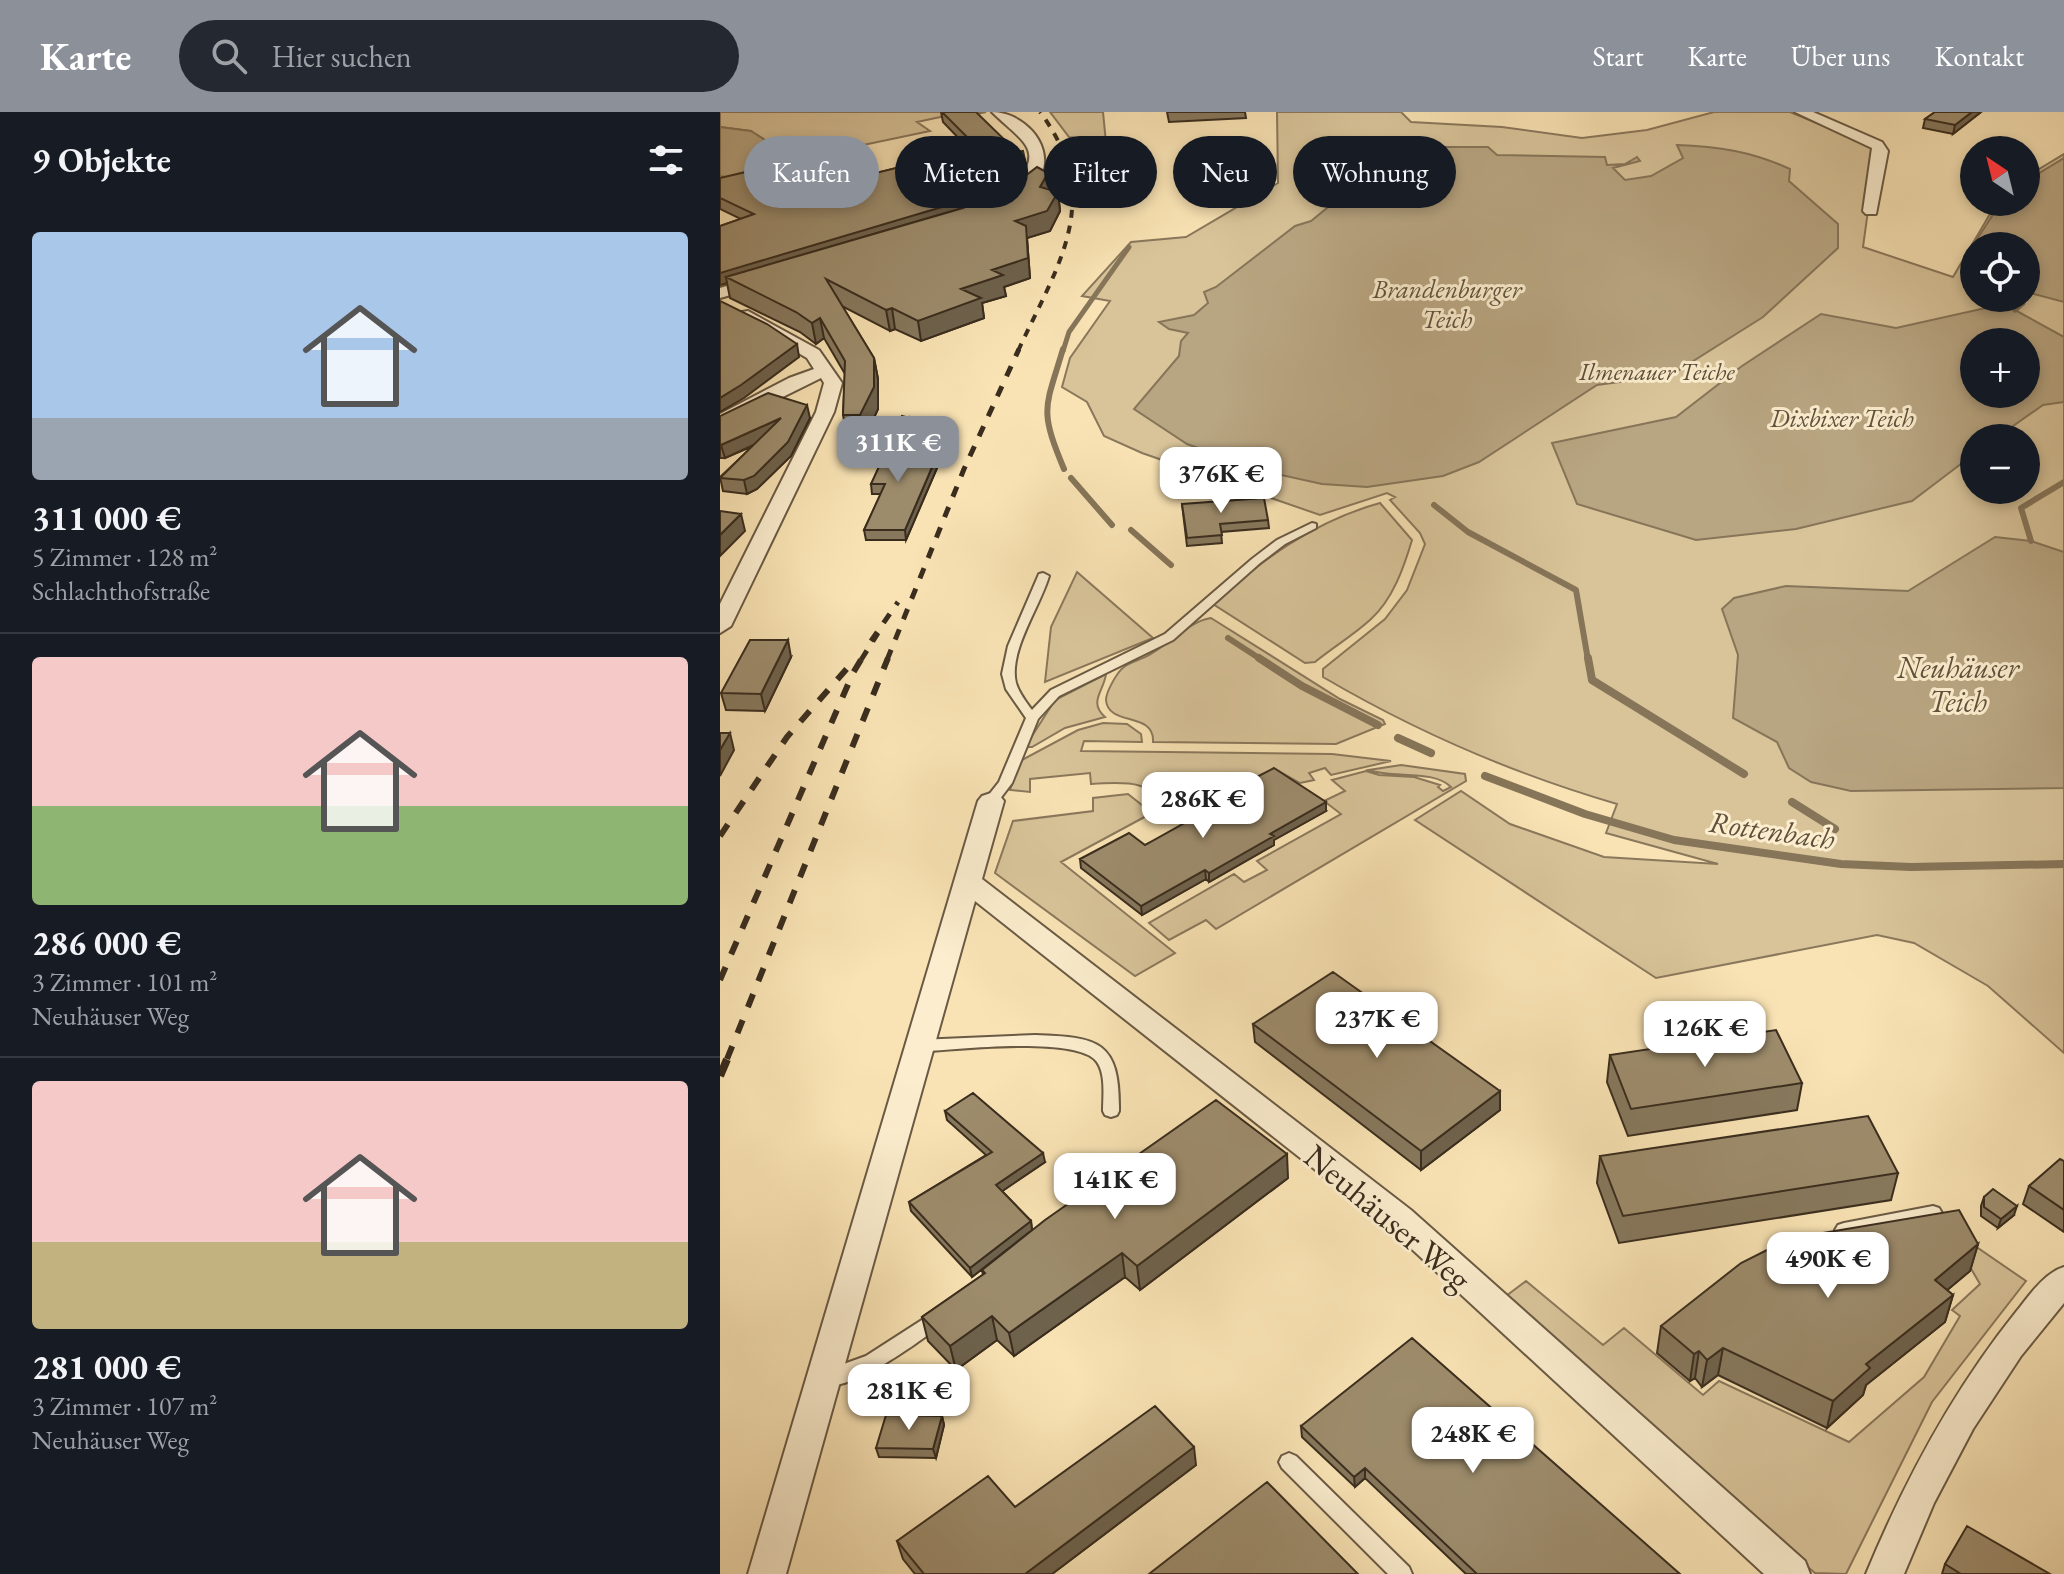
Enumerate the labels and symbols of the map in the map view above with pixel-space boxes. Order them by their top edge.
north arrow [1960,136,2040,216]
water label: Brandenburger Teich [1372,272,1523,336]
park label: Ilmenauer Teiche [1578,356,1736,387]
water label: Dixbixer Teich [1769,401,1914,435]
pin: 311K € [833,416,963,484]
pin: 376K € [1156,447,1286,515]
water label: Neuhäuser Teich [1896,648,2021,721]
pin: 286K € [1138,772,1268,840]
water label: Rottenbach [1707,802,1838,858]
pin: 237K € [1312,992,1442,1060]
pin: 126K € [1640,1001,1770,1069]
street label: Neuhäuser Weg [1295,1134,1481,1300]
pin: 141K € [1050,1153,1180,1221]
pin: 490K € [1763,1232,1893,1300]
pin: 281K € [844,1364,974,1432]
pin: 248K € [1408,1407,1538,1475]

